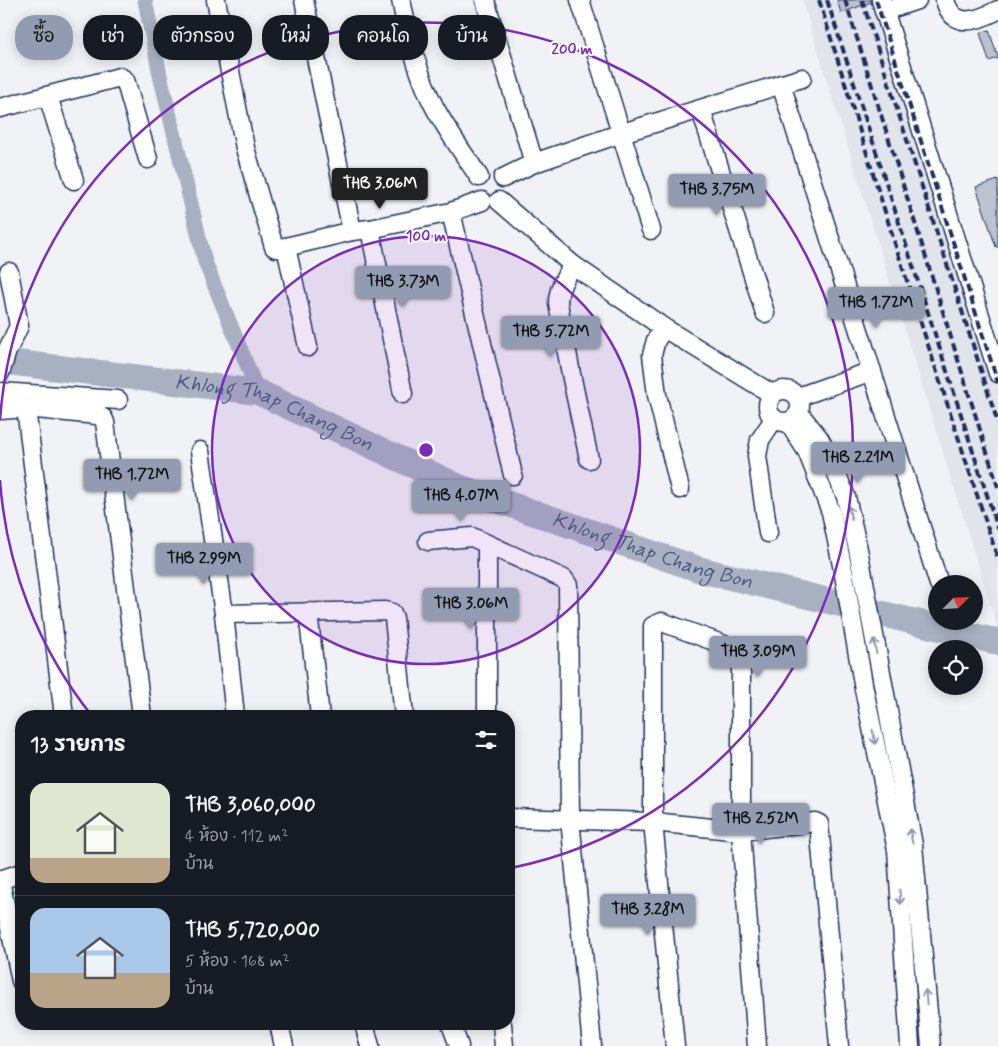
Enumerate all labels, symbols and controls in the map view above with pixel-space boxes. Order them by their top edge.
chip: ซื้อ [15,15,73,60]
chip: เช่า [83,15,143,60]
chip: ตัวกรอง [153,15,252,60]
chip: ใหม่ [262,15,329,60]
chip: คอนโด [339,15,428,60]
chip: บ้าน [438,15,506,60]
text: 200 m [552,40,593,60]
pin: THB 3.06M [323,168,437,210]
text: THB 3.06M [343,173,417,194]
pin: THB 3.75M [660,174,774,216]
text: THB 3.75M [680,179,754,200]
text: 100 m [406,227,446,247]
pin: THB 3.73M [346,266,460,308]
text: THB 3.73M [366,271,440,292]
pin: THB 1.72M [819,286,933,329]
text: THB 1.72M [839,292,913,313]
pin: THB 5.72M [494,316,608,358]
text: THB 5.72M [512,321,590,342]
water label: Khlong Thap Chang Bon [173,368,378,458]
centre of rings [417,441,435,459]
pin: THB 2.21M [801,442,915,484]
text: THB 2.21M [822,447,894,468]
pin: THB 1.72M [75,458,189,501]
text: THB 1.72M [95,464,169,485]
pin: THB 4.07M [404,480,518,522]
text: THB 4.07M [423,485,499,506]
water label: Khlong Thap Chang Bon [548,506,756,596]
one-way arrow [845,506,854,522]
pin: THB 2.99M [147,542,261,585]
text: THB 2.99M [167,548,241,569]
north arrow [928,575,982,630]
map controls [928,575,983,695]
pin: THB 3.06M [414,588,528,630]
text: THB 3.06M [434,593,508,614]
pin: THB 3.09M [701,636,815,678]
one-way arrow [870,638,880,654]
button: locate [928,640,983,695]
text: THB 3.09M [720,641,796,662]
icon: filters [472,726,500,754]
one-way arrow [870,728,880,744]
text: 13 รายการ [30,731,126,759]
text: THB 3,060,000 [185,791,316,819]
pin: THB 2.52M [704,802,818,845]
icon: home [70,803,130,863]
text: THB 2.52M [723,808,799,829]
text: 4 ห้อง · 112 m² [185,826,288,847]
one-way arrow [905,828,915,844]
text: บ้าน [185,854,213,875]
one-way arrow [896,889,905,905]
pin: THB 3.28M [591,894,705,936]
text: THB 3.28M [611,899,685,920]
text: THB 5,720,000 [185,916,320,944]
icon: home [70,928,130,988]
text: 5 ห้อง · 168 m² [185,951,290,972]
text: บ้าน [185,979,213,1000]
one-way arrow [922,990,931,1006]

